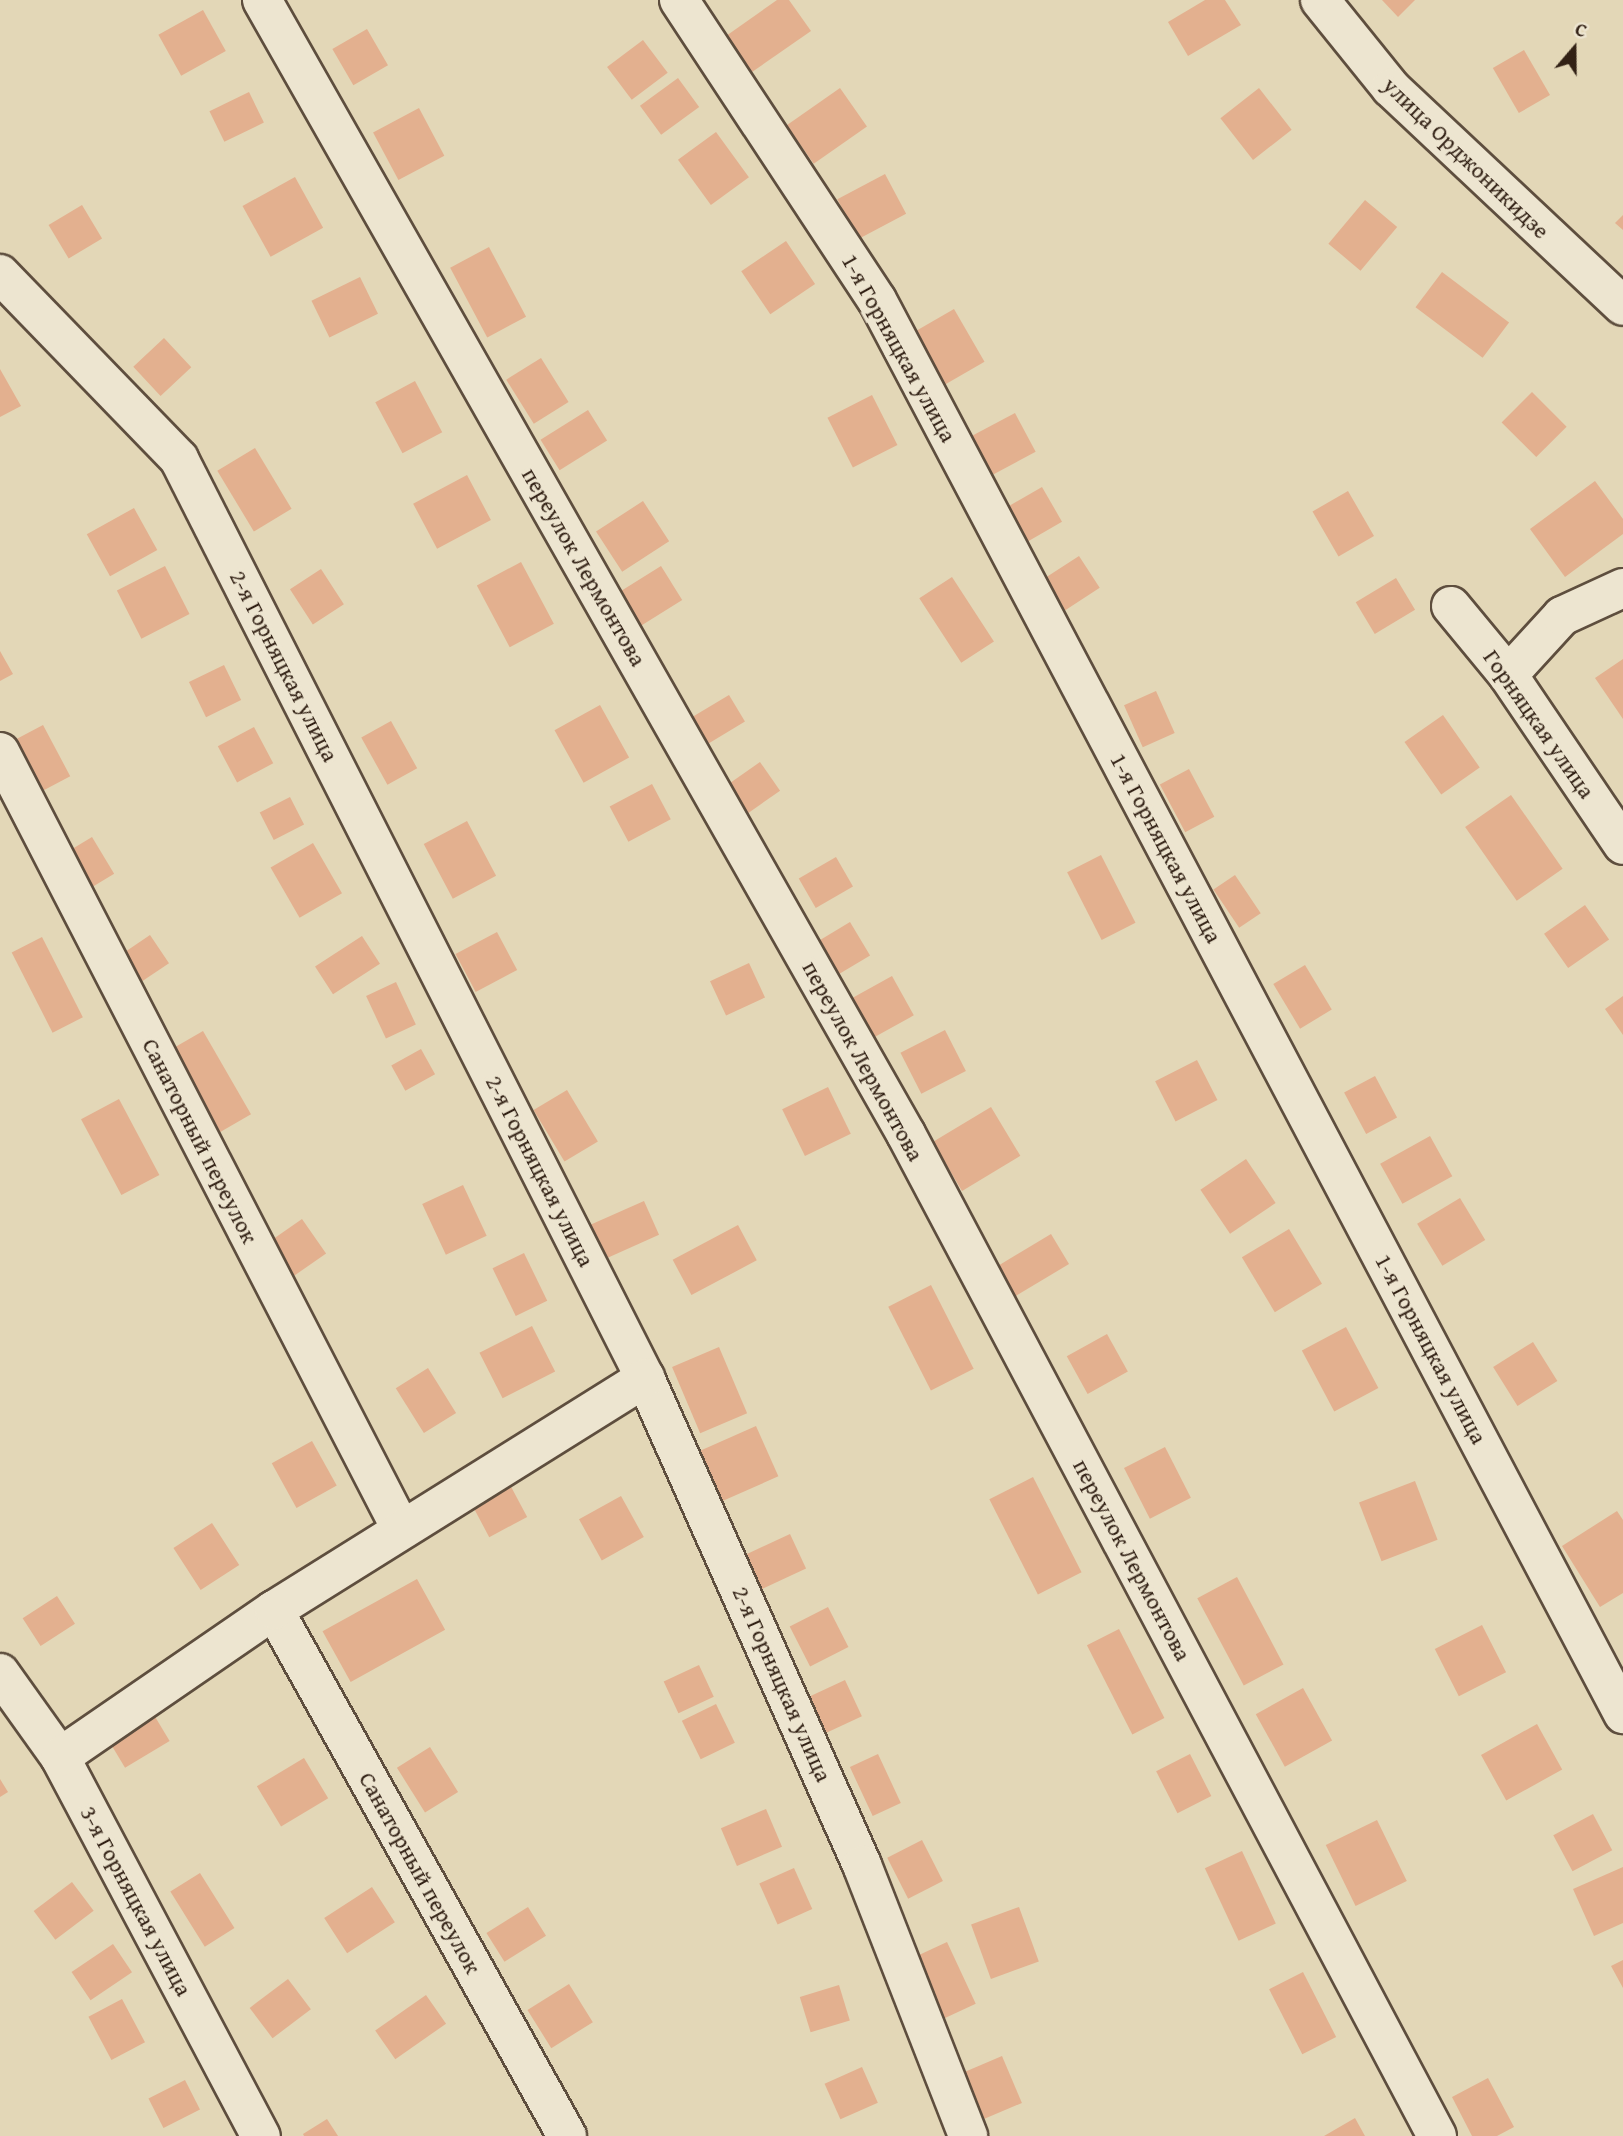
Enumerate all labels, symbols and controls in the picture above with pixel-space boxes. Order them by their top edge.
north arrow [1539,14,1609,84]
text: С [1571,14,1591,44]
street label: улица Орджоникидзе [1377,71,1555,245]
street label: 1-я Горняцкая улица [836,249,962,447]
street label: переулок Лермонтова [516,463,652,671]
street label: 2-я Горняцкая улица [224,566,344,766]
street label: Горняцкая улица [1477,644,1601,804]
street label: 1-я Горняцкая улица [1104,748,1228,948]
street label: переулок Лермонтова [797,956,929,1166]
street label: Санаторный переулок [136,1034,264,1248]
street label: 2-я Горняцкая улица [480,1071,600,1271]
street label: 1-я Горняцкая улица [1369,1249,1493,1449]
street label: переулок Лермонтова [1067,1454,1197,1666]
street label: 2-я Горняцкая улица [727,1582,837,1786]
street label: Санаторный переулок [353,1767,487,1979]
street label: 3-я Горняцкая улица [74,1801,198,2001]

